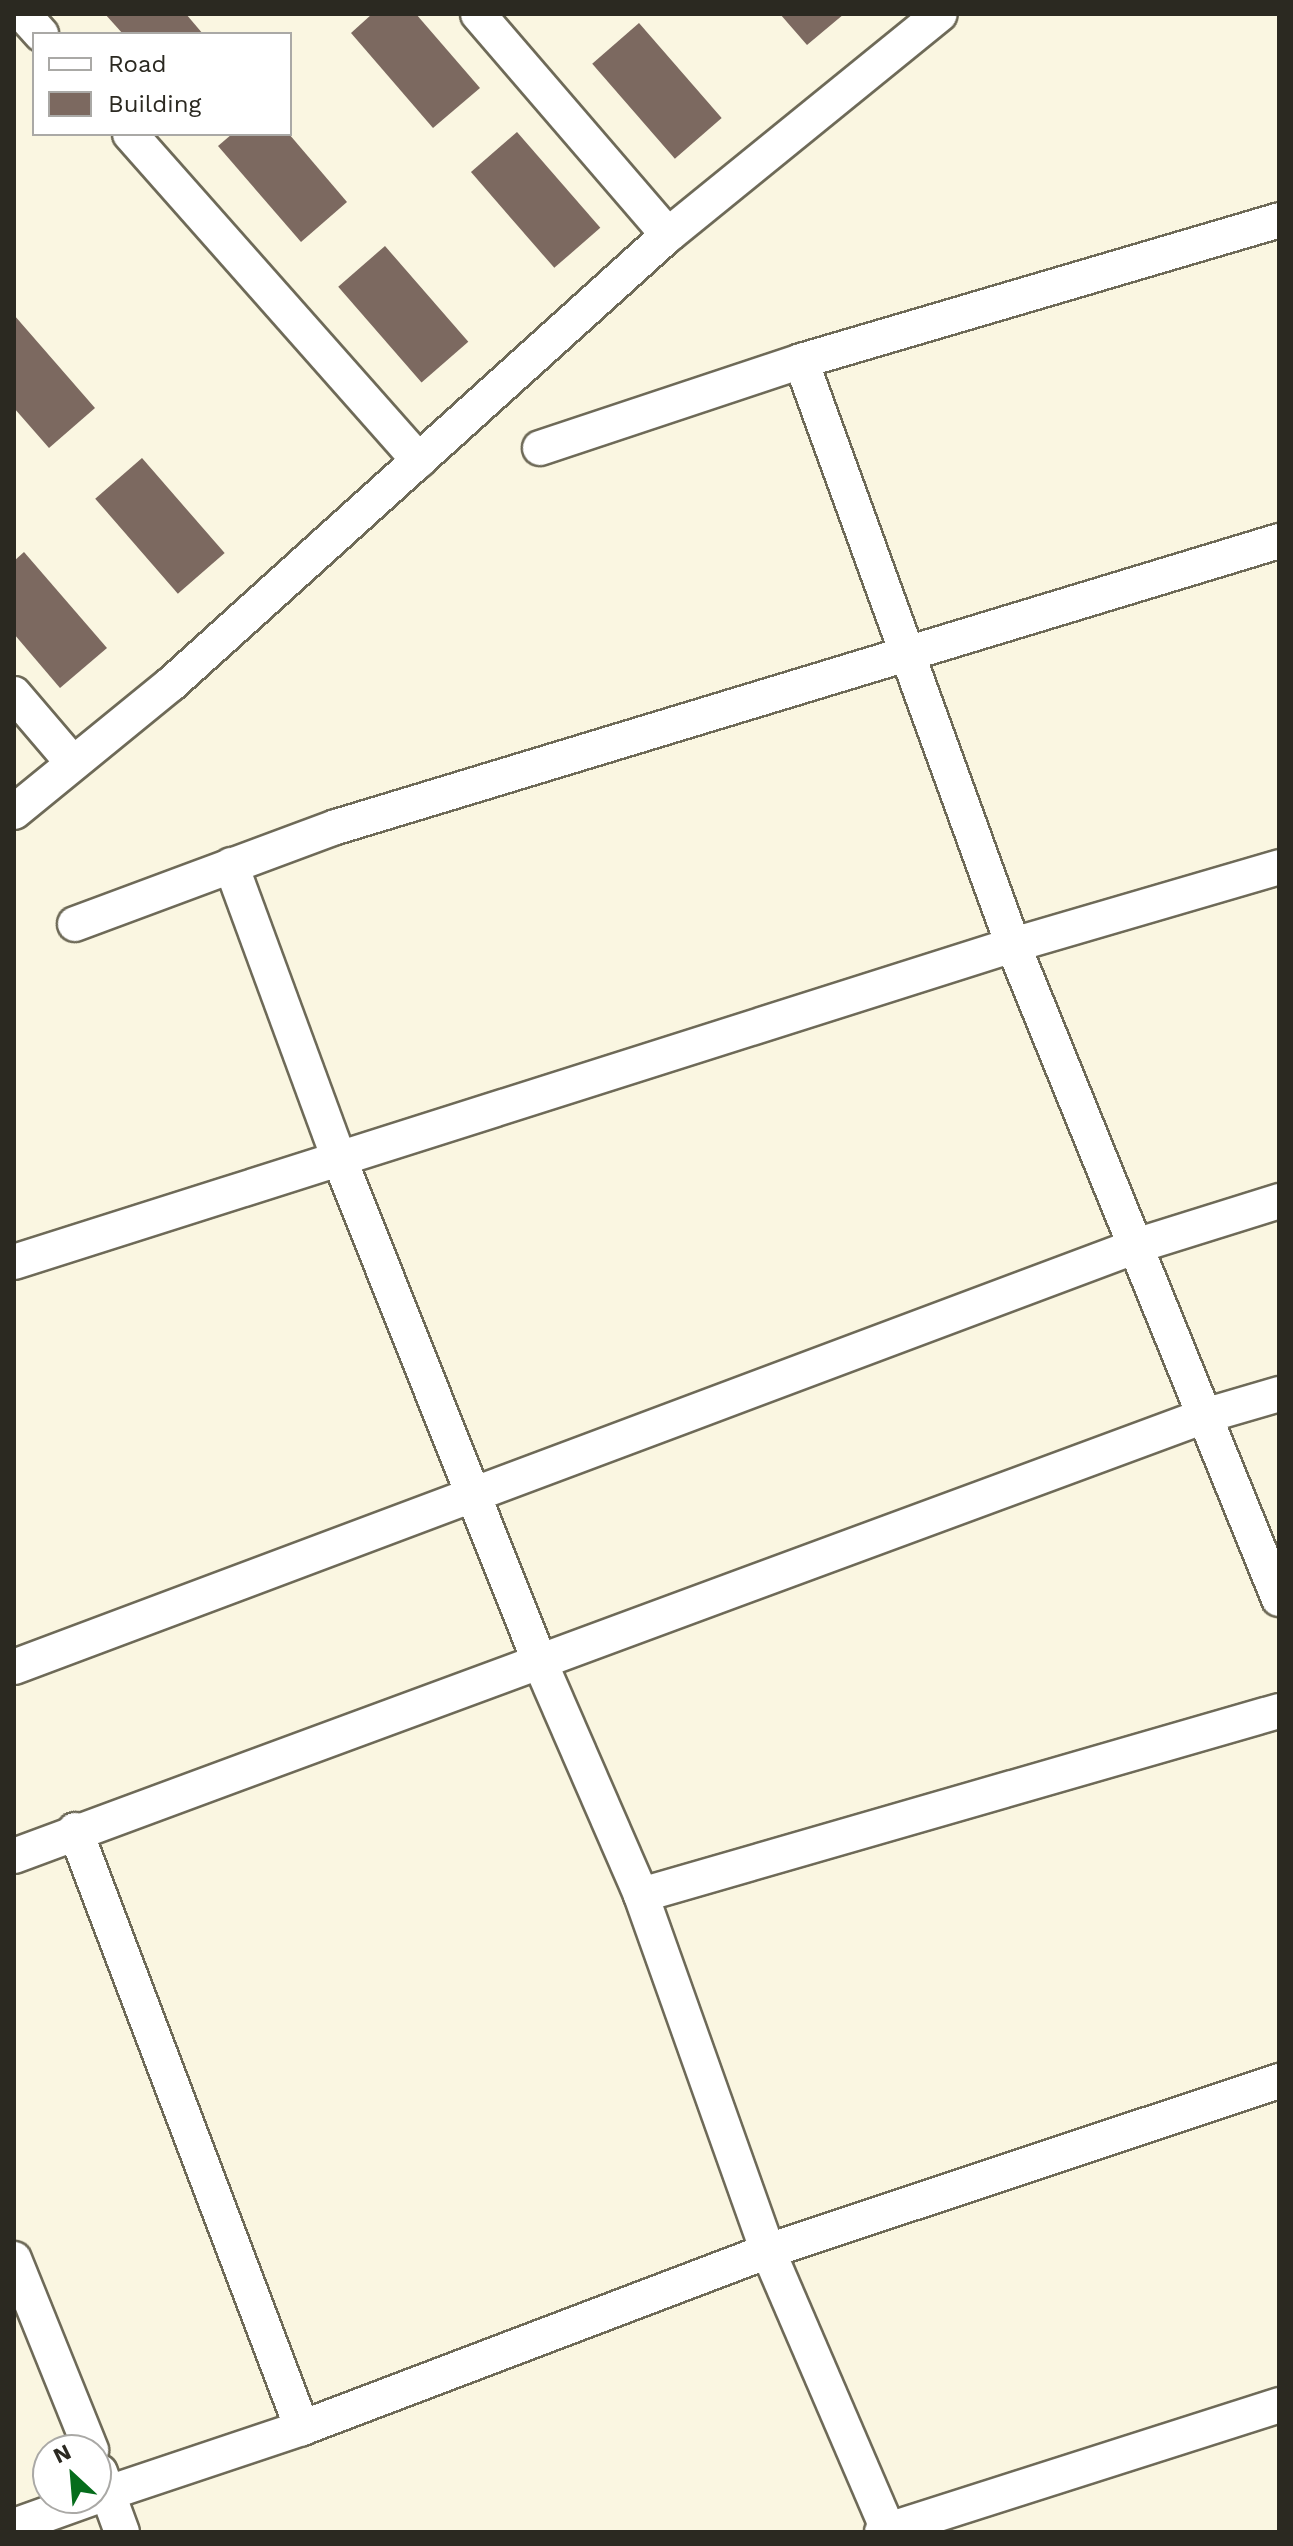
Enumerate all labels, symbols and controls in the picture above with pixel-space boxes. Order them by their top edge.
legend [32,32,292,136]
text: Road [108,50,167,78]
text: Building [108,90,201,118]
north arrow [32,2434,112,2514]
text: N [49,2439,75,2469]

